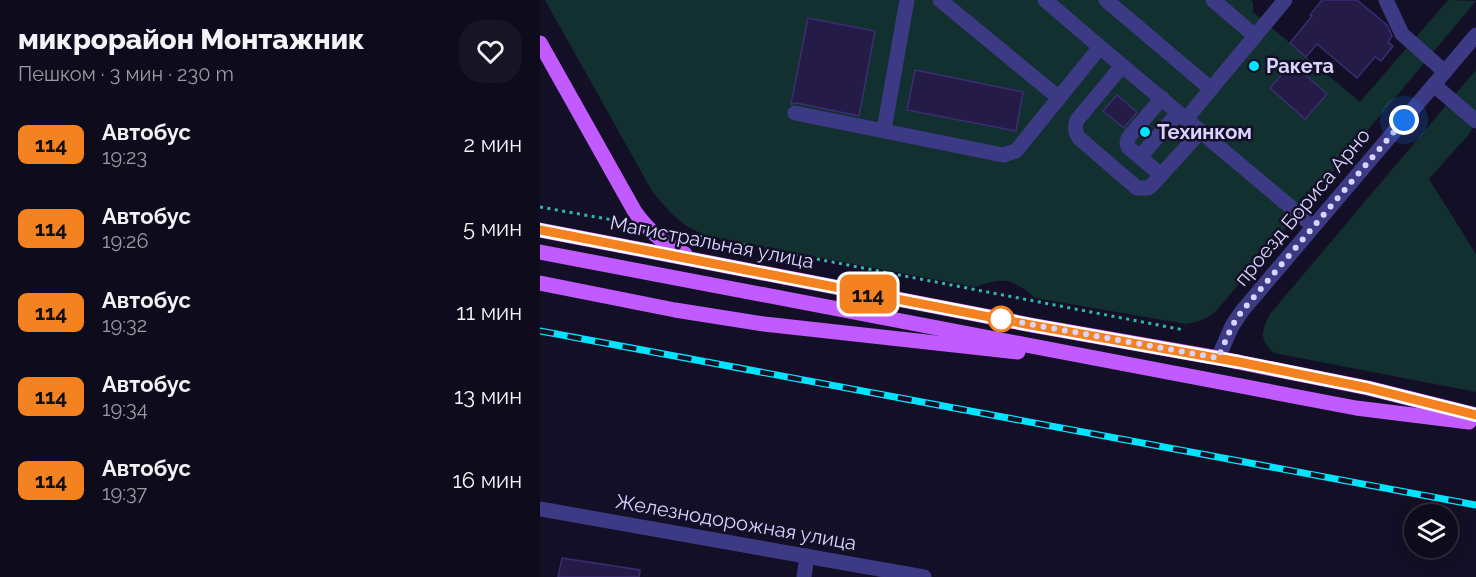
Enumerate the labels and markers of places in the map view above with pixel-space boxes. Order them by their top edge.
place label: Ракета [1266,54,1334,78]
marker: Ракета [1247,59,1261,73]
place label: Техинком [1157,120,1252,144]
marker: Техинком [1138,125,1152,139]
unlabelled marker [988,306,1014,332]

